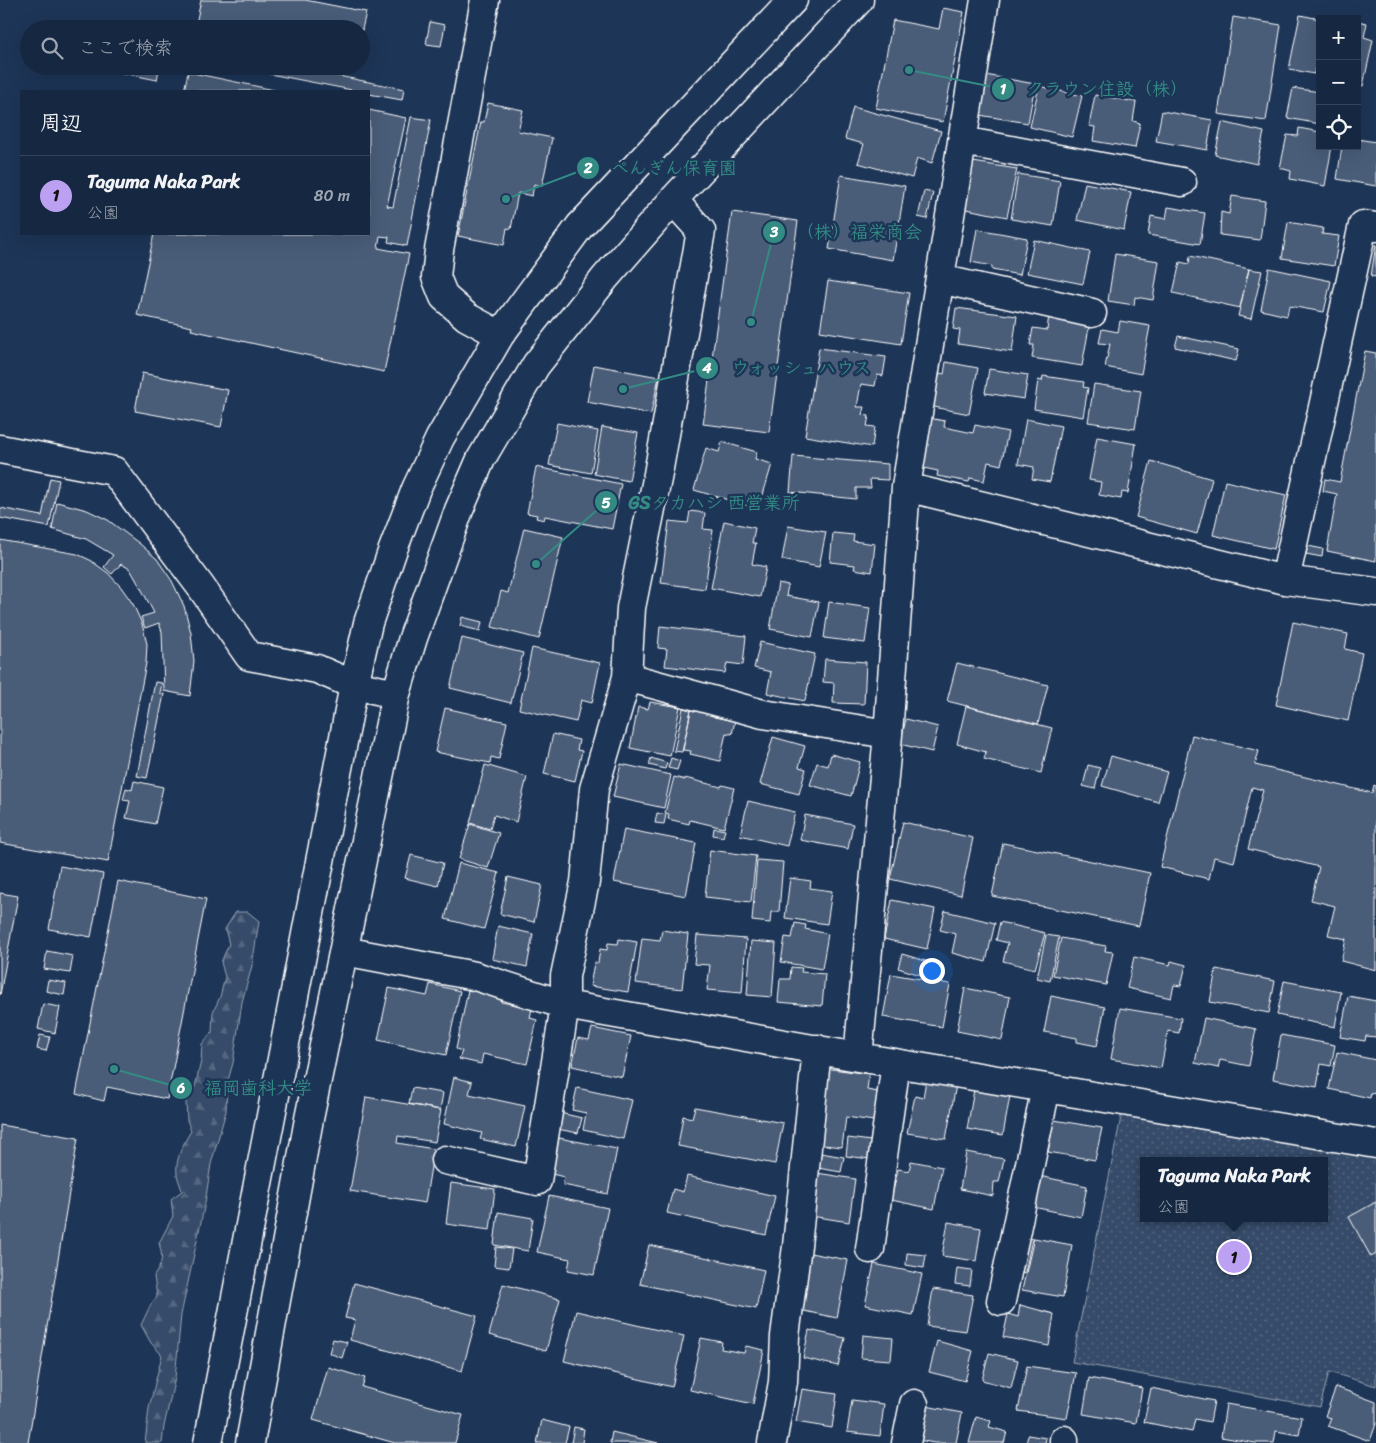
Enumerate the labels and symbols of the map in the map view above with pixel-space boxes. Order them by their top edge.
callout: クラウン住設（株） [991,72,1198,105]
text: クラウン住設（株） [1026,73,1188,105]
text: 1 [1000,76,1007,102]
callout: ぺんぎん保育園 [576,151,747,184]
text: ぺんぎん保育園 [611,152,737,184]
text: 2 [583,155,593,181]
callout: （株）福栄商会 [761,215,932,248]
text: （株）福栄商会 [796,216,922,248]
text: 3 [769,219,779,245]
callout: ウォッシュハウス [694,351,883,384]
text: ウォッシュハウス [731,352,871,384]
text: 4 [701,355,712,381]
callout: GSタカハシ 西営業所 [593,486,809,519]
text: GSタカハシ 西営業所 [627,487,800,519]
text: 5 [601,490,611,516]
your location [919,958,945,984]
callout: 福岡歯科大学 [169,1072,322,1105]
text: 福岡歯科大学 [204,1072,312,1104]
text: 6 [176,1075,186,1101]
pin: 1 [1218,1238,1250,1276]

